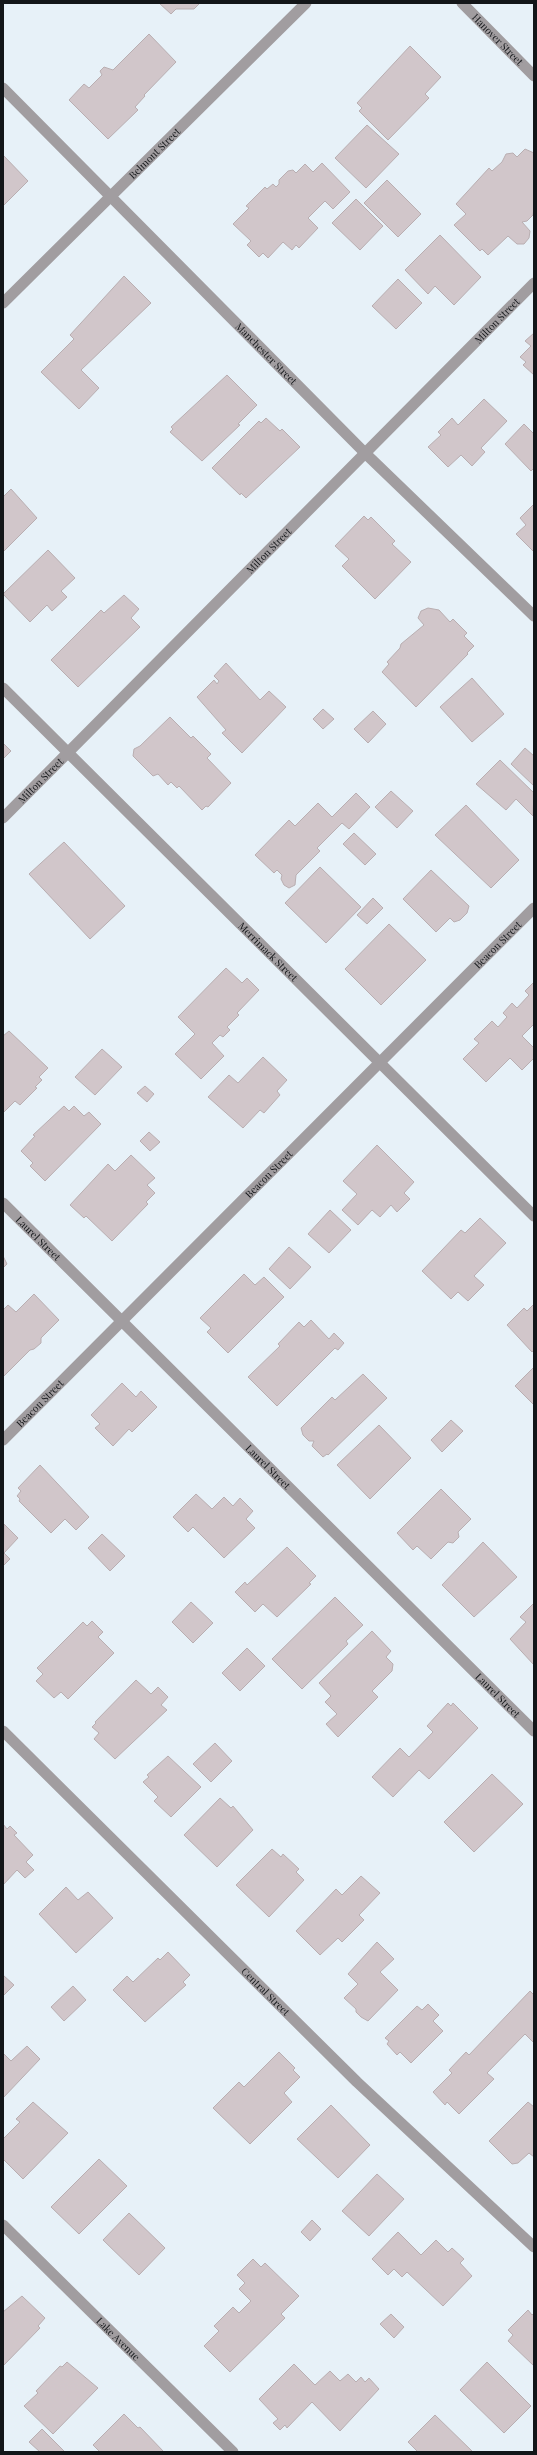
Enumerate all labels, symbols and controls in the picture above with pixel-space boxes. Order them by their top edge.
street label: Hanover Street [469,10,527,69]
street label: Belmont Street [126,124,184,182]
street label: Milton Street [471,294,523,346]
street label: Manchester Street [232,319,301,388]
street label: Milton Street [243,524,295,576]
street label: Milton Street [15,754,66,806]
street label: Beacon Street [471,917,525,971]
street label: Merrimack Street [235,919,301,985]
street label: Beacon Street [242,1147,296,1201]
street label: Laurel Street [13,1213,64,1264]
street label: Beacon Street [13,1376,67,1430]
street label: Laurel Street [243,1441,294,1493]
street label: Laurel Street [472,1670,524,1721]
street label: Central Street [238,1964,293,2019]
street label: Lake Avenue [93,2314,143,2364]

